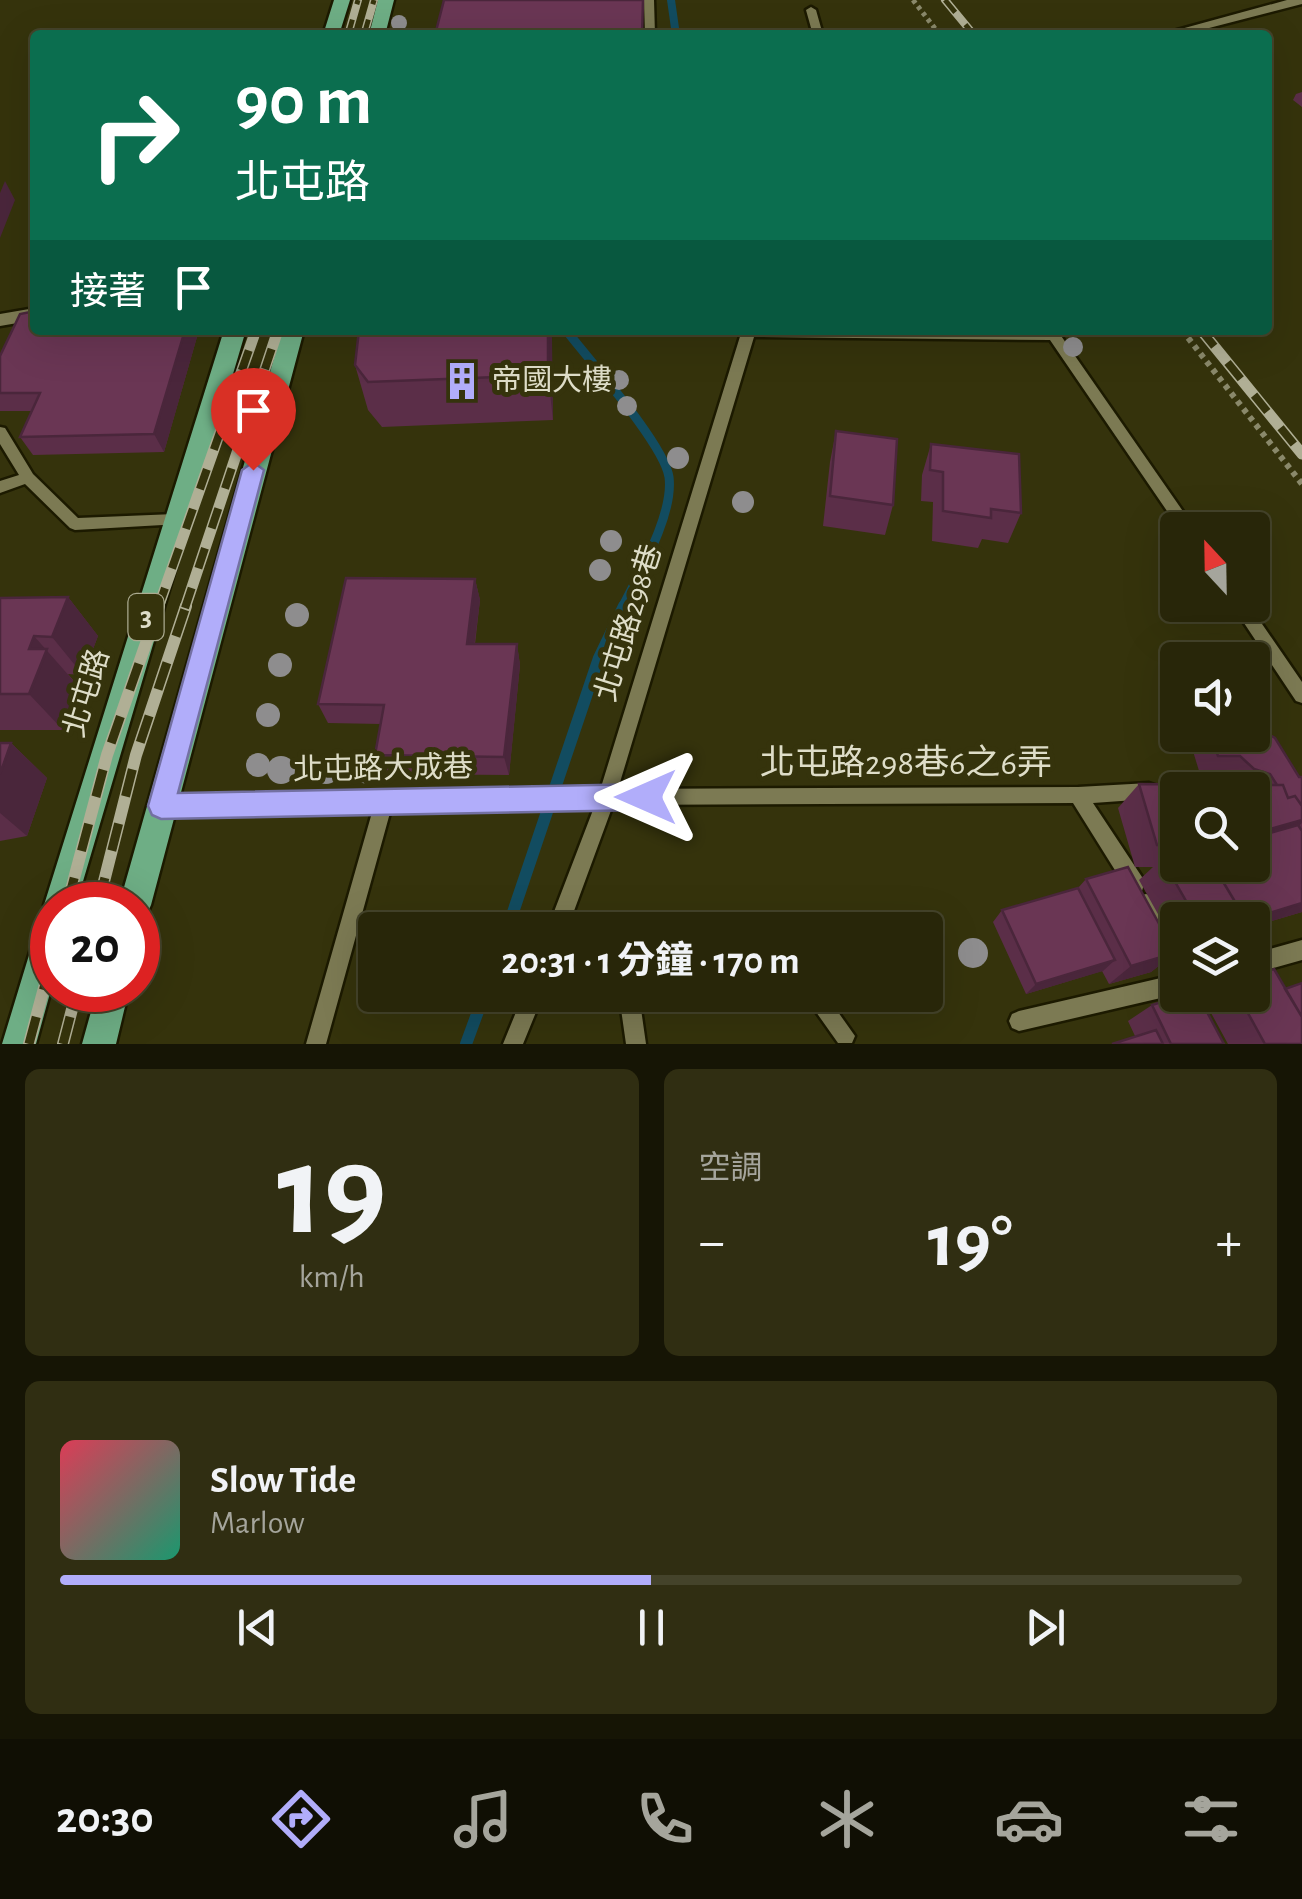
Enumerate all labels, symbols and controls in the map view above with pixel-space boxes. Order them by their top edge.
text: 90 m [235,67,372,137]
icon: right [70,70,200,200]
text: 北屯路 [235,161,370,206]
icon: arrive [166,260,221,315]
text: 接著 [70,274,146,312]
building icon: 帝國大樓 [441,360,483,402]
place label: 帝國大樓 [492,364,612,396]
pin [211,368,296,471]
icon: arrive [226,383,281,438]
north arrow [1160,512,1270,622]
map controls [1160,512,1270,1012]
street label: 北屯路298巷 [589,541,667,705]
road number: 3 [128,594,164,640]
button: sound [1160,642,1270,752]
street label: 北屯路 [58,645,115,740]
street label: 北屯路298巷6之6弄 [760,744,1052,781]
position arrow [594,745,698,849]
street label: 北屯路大成巷 [293,750,473,786]
button: search [1160,772,1270,882]
speed limit sign: 20 [30,882,160,1012]
button: layers [1160,902,1270,1012]
text: 20:31 · 1 分鐘 · 170 m [501,943,800,981]
text: 19 [277,1128,387,1258]
text: 空調 [699,1152,763,1184]
text: 19° [928,1205,1013,1280]
text: − [699,1215,725,1270]
text: + [1216,1215,1242,1270]
text: km/h [299,1261,365,1293]
text: Slow Tide [210,1462,356,1500]
text: Marlow [210,1507,305,1539]
icon: previous [230,1600,285,1655]
icon: pause [624,1600,679,1655]
icon: next [1018,1600,1073,1655]
icon: directions [266,1784,336,1854]
icon: music [448,1784,518,1854]
icon: phone [630,1784,700,1854]
icon: climate [812,1784,882,1854]
icon: car [994,1784,1064,1854]
icon: filters [1176,1784,1246,1854]
text: 20:30 [56,1796,154,1841]

